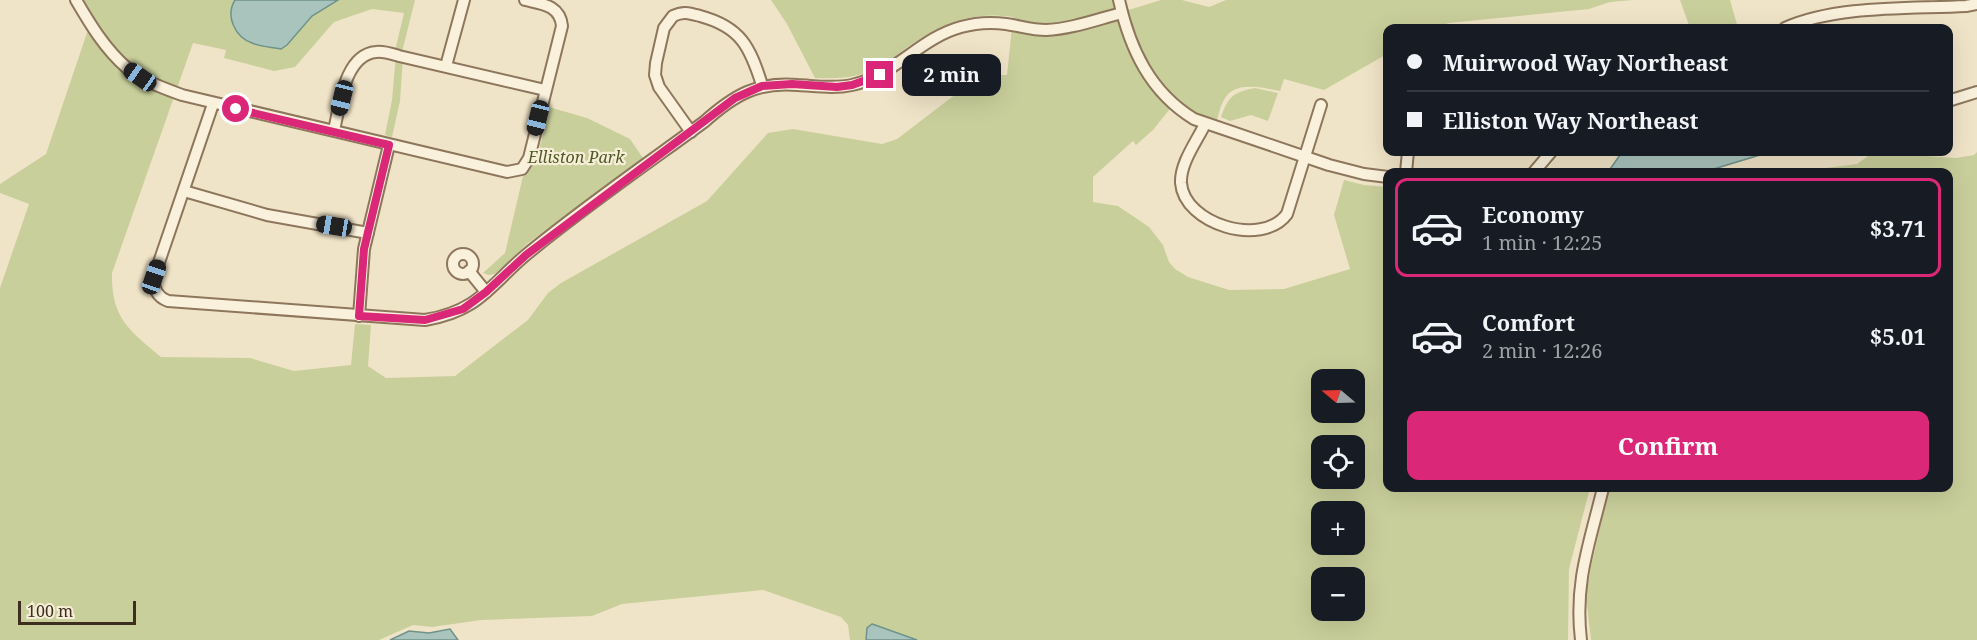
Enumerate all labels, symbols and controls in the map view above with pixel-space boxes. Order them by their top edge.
text: Muirwood Way Northeast [1443,47,1728,77]
callout: 2 min [901,54,1000,96]
car [120,59,160,95]
route end [866,61,893,88]
text: 2 min [923,61,980,88]
car [329,78,355,118]
route start [222,95,249,122]
car [525,98,551,138]
text: Elliston Way Northeast [1443,105,1698,135]
park label: Elliston Park [527,146,625,168]
text: Economy [1482,199,1584,229]
icon: car [1410,201,1464,255]
text: $3.71 [1870,213,1926,243]
car [315,214,353,238]
text: 1 min · 12:25 [1482,229,1602,256]
car [140,257,168,297]
text: Comfort [1482,307,1575,337]
icon: car [1410,309,1464,363]
text: $5.01 [1870,321,1926,351]
text: 2 min · 12:26 [1482,337,1602,364]
north arrow [1311,369,1365,423]
map controls [1311,369,1365,621]
button: Confirm [1407,411,1929,480]
button: locate [1311,435,1365,489]
button: + [1311,501,1365,555]
button: − [1311,567,1365,621]
scale bar [18,598,136,626]
text: 100 m [27,600,73,622]

